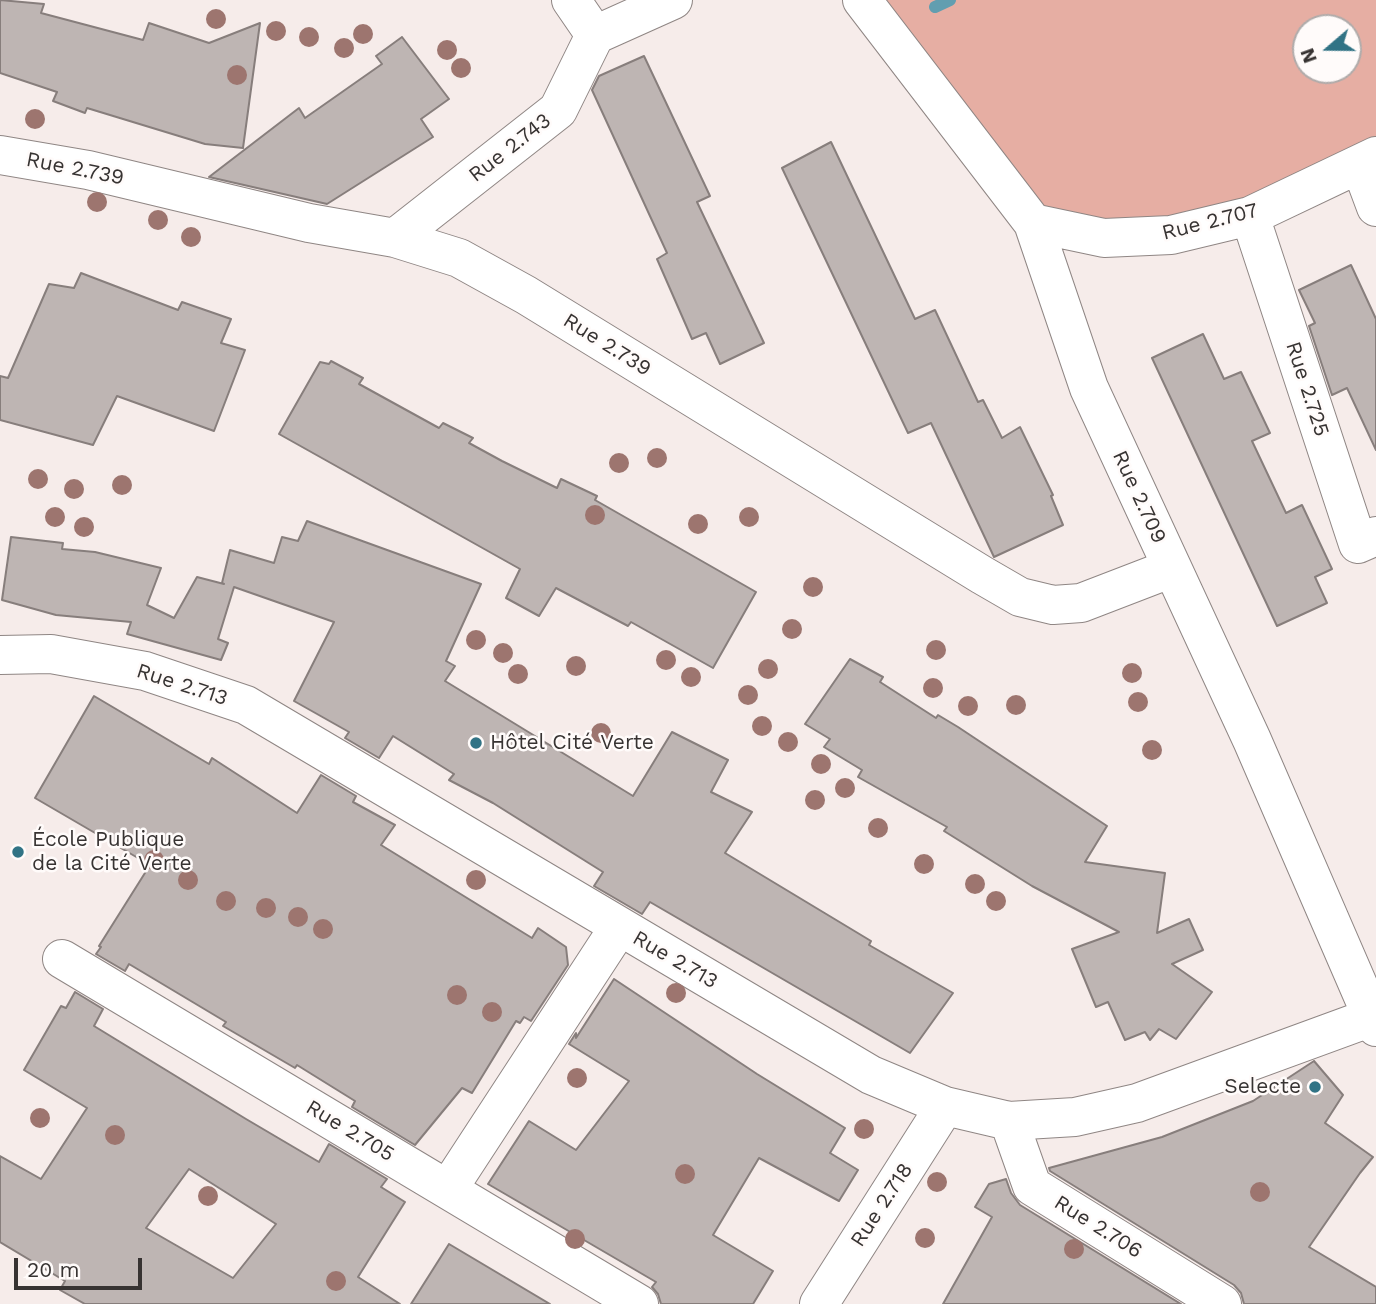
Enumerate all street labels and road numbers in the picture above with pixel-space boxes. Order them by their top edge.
street label: Rue 2.743 [464,108,556,188]
street label: Rue 2.739 [24,147,126,191]
street label: Rue 2.707 [1160,198,1260,246]
street label: Rue 2.739 [558,308,656,382]
street label: Rue 2.725 [1280,338,1334,440]
street label: Rue 2.709 [1107,447,1171,547]
street label: Rue 2.713 [133,658,231,712]
street label: Rue 2.713 [628,926,722,994]
street label: Rue 2.705 [301,1095,399,1167]
street label: Rue 2.718 [846,1158,918,1252]
street label: Rue 2.706 [1049,1190,1147,1264]

